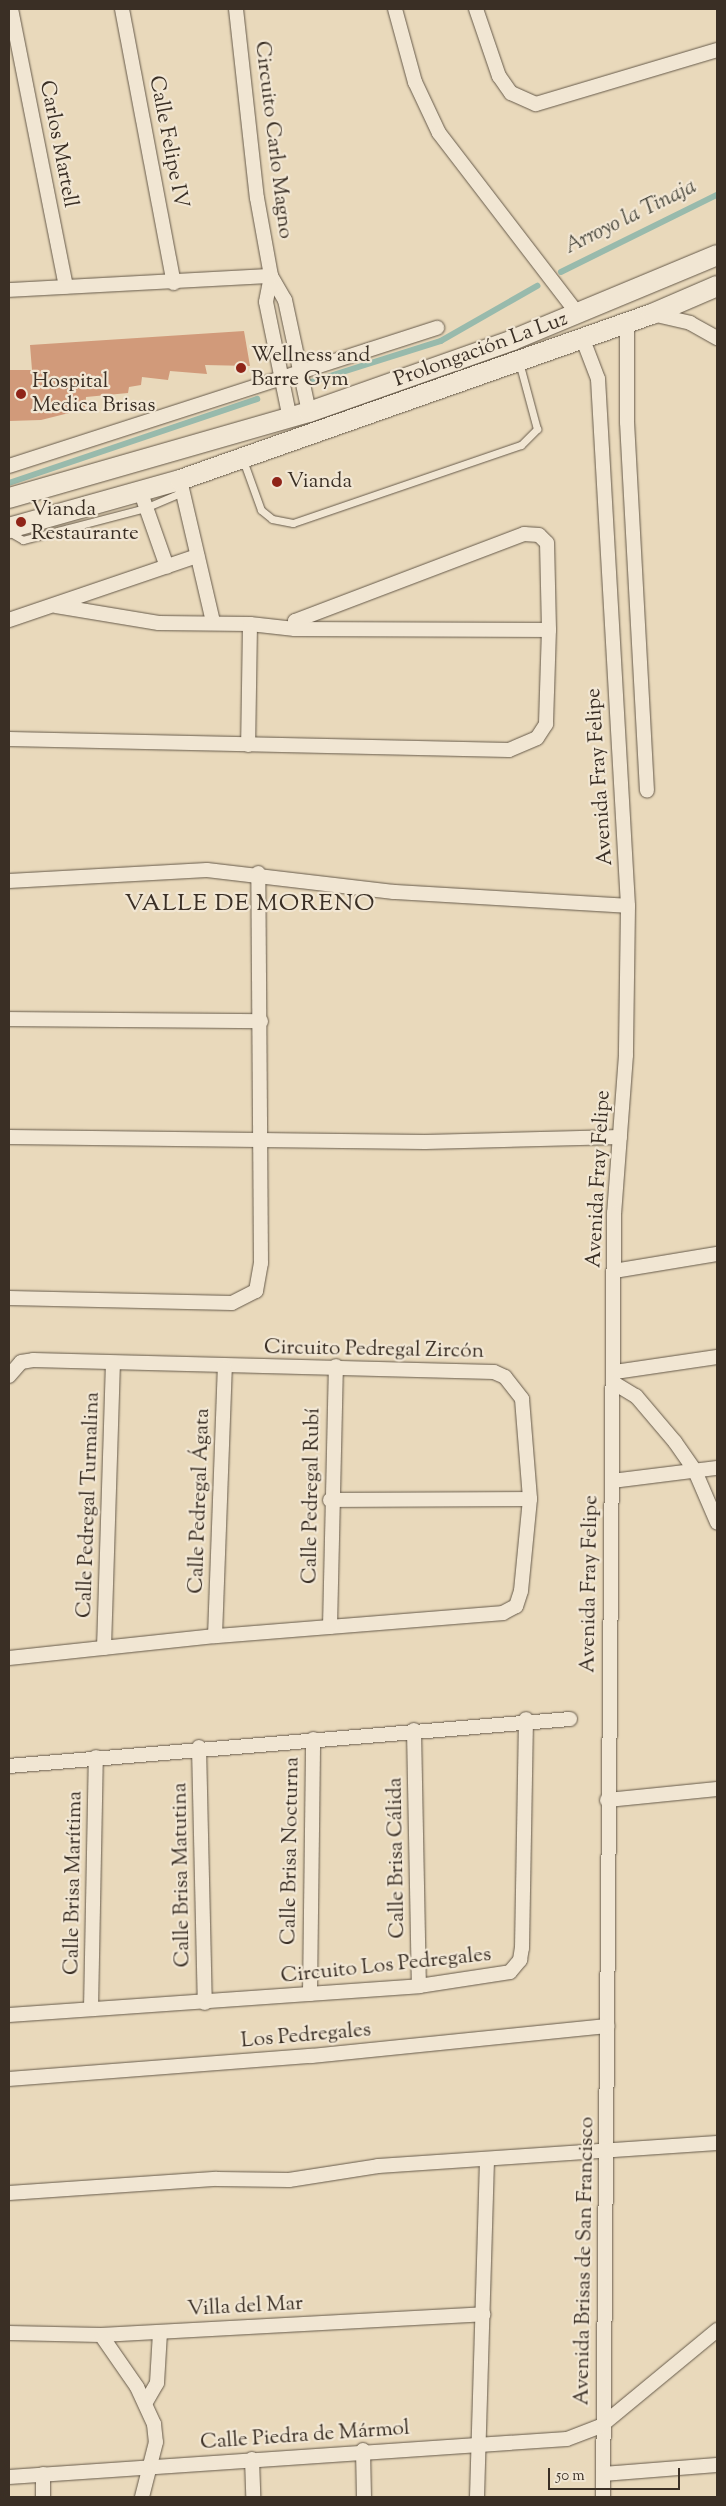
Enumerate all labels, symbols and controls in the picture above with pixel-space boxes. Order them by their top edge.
street label: Circuito Carlo Magno [248,40,298,240]
street label: Calle Felipe IV [143,74,193,210]
street label: Carlos Martell [33,78,83,210]
water label: Arroyo la Tinaja [561,175,701,261]
street label: Prolongación La Luz [391,307,571,393]
place label: Wellness and Barre Gym [251,343,370,393]
marker: Wellness and Barre Gym [235,362,247,374]
place label: Hospital Medica Brisas [32,369,155,419]
marker: Hospital Medica Brisas [14,387,28,401]
place label: Vianda [287,469,352,495]
marker: Vianda [271,476,283,488]
place label: Vianda Restaurante [31,497,139,547]
marker: Vianda Restaurante [15,516,27,528]
street label: Avenida Fray Felipe [581,687,619,867]
district label: VALLE DE MORENO [123,891,377,919]
street label: Avenida Fray Felipe [582,1089,616,1269]
street label: Circuito Pedregal Zircón [264,1335,484,1365]
street label: Calle Pedregal Turmalina [72,1392,106,1618]
street label: Calle Pedregal Ágata [184,1408,216,1594]
street label: Calle Pedregal Rubí [298,1408,326,1584]
street label: Avenida Fray Felipe [576,1495,604,1673]
street label: Calle Brisa Nocturna [277,1757,305,1945]
street label: Calle Brisa Cálida [383,1777,411,1939]
street label: Calle Brisa Matutina [168,1782,196,1968]
street label: Calle Brisa Marítima [60,1791,88,1975]
street label: Circuito Los Pedregales [280,1942,492,1990]
street label: Los Pedregales [240,2018,372,2054]
street label: Avenida Brisas de San Francisco [570,2116,600,2406]
street label: Villa del Mar [187,2291,303,2323]
street label: Calle Piedra de Mármol [199,2416,411,2456]
scale bar [551,2458,684,2490]
text: 50 m [556,2466,585,2487]

